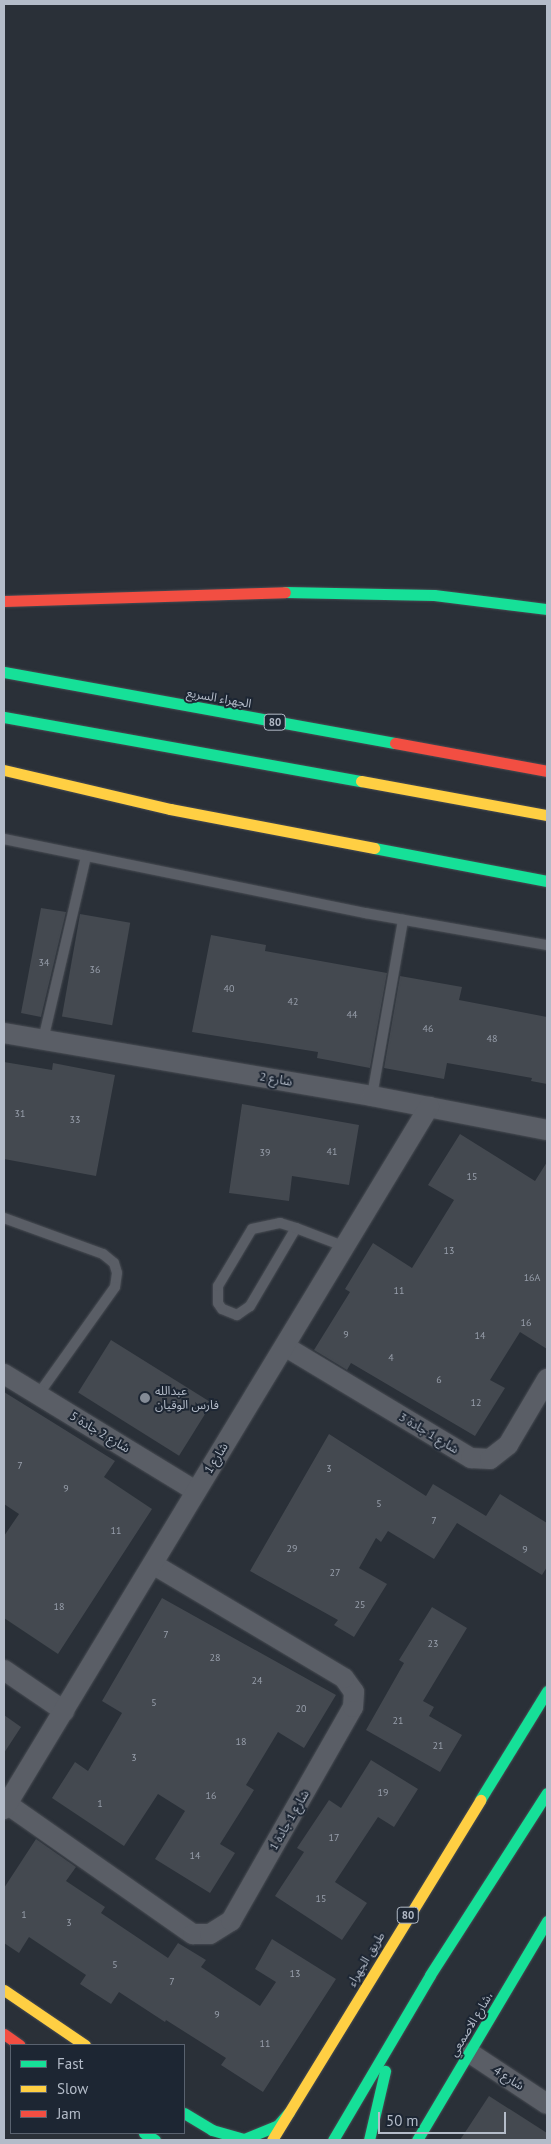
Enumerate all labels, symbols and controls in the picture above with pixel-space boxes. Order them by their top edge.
street label: الجهراء السريع [185,685,253,711]
road number: 80 [264,714,286,730]
house number: 34 [39,957,49,969]
house number: 36 [90,964,100,976]
house number: 40 [224,983,234,995]
house number: 42 [288,996,298,1008]
house number: 44 [347,1009,357,1021]
house number: 46 [423,1023,433,1035]
house number: 48 [487,1033,497,1045]
street label: شارع 2 [258,1069,294,1089]
house number: 31 [15,1108,25,1120]
house number: 33 [70,1114,80,1126]
house number: 41 [327,1146,337,1158]
house number: 39 [260,1147,270,1159]
house number: 15 [467,1171,477,1183]
house number: 13 [444,1245,454,1257]
house number: 16A [524,1272,540,1284]
house number: 11 [394,1285,404,1297]
house number: 16 [521,1317,531,1329]
house number: 9 [343,1329,349,1341]
house number: 14 [475,1330,485,1342]
house number: 4 [388,1352,394,1364]
house number: 6 [436,1374,442,1386]
place label: عبدالله فارس الوقيان [155,1384,219,1412]
marker: عبدالله فارس الوقيان [139,1392,151,1404]
house number: 12 [471,1397,481,1409]
street label: شارع 2 جادة 5 [67,1409,133,1455]
street label: شارع 1 جادة 3 [396,1410,462,1456]
street label: شارع 1 [201,1440,231,1476]
house number: 7 [17,1460,23,1472]
house number: 3 [326,1463,332,1475]
house number: 9 [63,1483,69,1495]
house number: 5 [376,1498,382,1510]
house number: 7 [431,1515,437,1527]
house number: 11 [111,1525,121,1537]
house number: 29 [287,1543,297,1555]
house number: 9 [522,1544,528,1556]
house number: 27 [330,1567,340,1579]
house number: 25 [355,1599,365,1611]
house number: 18 [54,1601,64,1613]
house number: 7 [163,1629,169,1641]
house number: 23 [428,1638,438,1650]
house number: 28 [210,1652,220,1664]
house number: 24 [252,1675,262,1687]
house number: 5 [151,1697,157,1709]
house number: 20 [296,1703,306,1715]
house number: 21 [393,1715,403,1727]
house number: 18 [236,1736,246,1748]
house number: 21 [433,1740,443,1752]
house number: 3 [131,1752,137,1764]
street label: شارع 1 جادة 1 [266,1787,312,1853]
house number: 19 [378,1787,388,1799]
house number: 16 [206,1790,216,1802]
house number: 1 [97,1798,103,1810]
house number: 17 [329,1832,339,1844]
house number: 14 [190,1850,200,1862]
house number: 15 [316,1893,326,1905]
road number: 80 [397,1906,419,1924]
house number: 1 [21,1909,27,1921]
house number: 3 [66,1917,72,1929]
street label: طريق الجهراء [344,1929,388,1989]
house number: 5 [112,1959,118,1971]
house number: 13 [290,1968,300,1980]
house number: 7 [169,1976,175,1988]
street label: شارع الاصمعي، [446,1989,496,2059]
house number: 9 [214,2009,220,2021]
house number: 11 [260,2038,270,2050]
legend [10,2044,185,2134]
text: Fast [57,2054,84,2073]
street label: شارع 4 [491,2063,527,2093]
text: Slow [57,2079,88,2098]
scale bar [381,2102,508,2134]
text: Jam [57,2104,81,2123]
text: 50 m [386,2111,419,2130]

